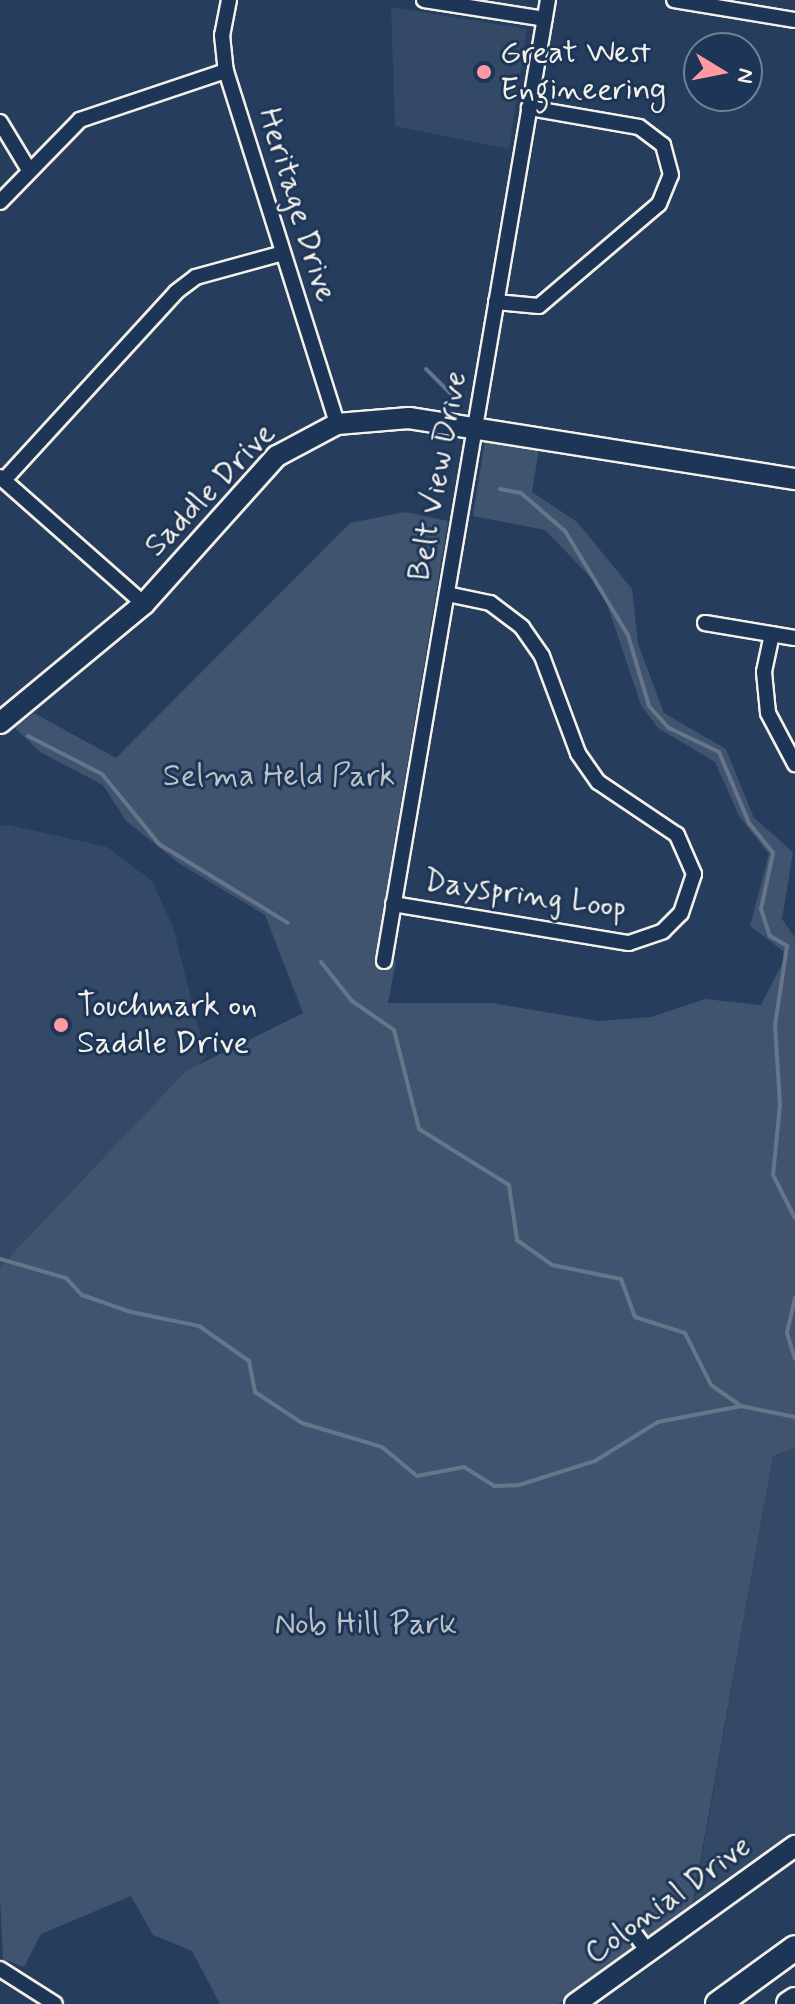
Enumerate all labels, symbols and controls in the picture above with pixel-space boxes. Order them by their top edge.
north arrow [683,32,763,112]
place label: Great West Engineering [500,35,666,110]
marker: Great West Engineering [475,63,493,81]
text: N [730,66,760,85]
street label: Heritage Drive [250,104,344,306]
street label: Belt View Drive [401,369,475,583]
street label: Saddle Drive [137,416,283,564]
park label: Selma Held Park [162,757,396,795]
street label: Dayspring Loop [419,862,631,928]
place label: Touchmark on Saddle Drive [77,988,258,1063]
marker: Touchmark on Saddle Drive [52,1016,70,1034]
park label: Nob Hill Park [278,1605,454,1643]
street label: Colonial Drive [578,1827,758,1973]

